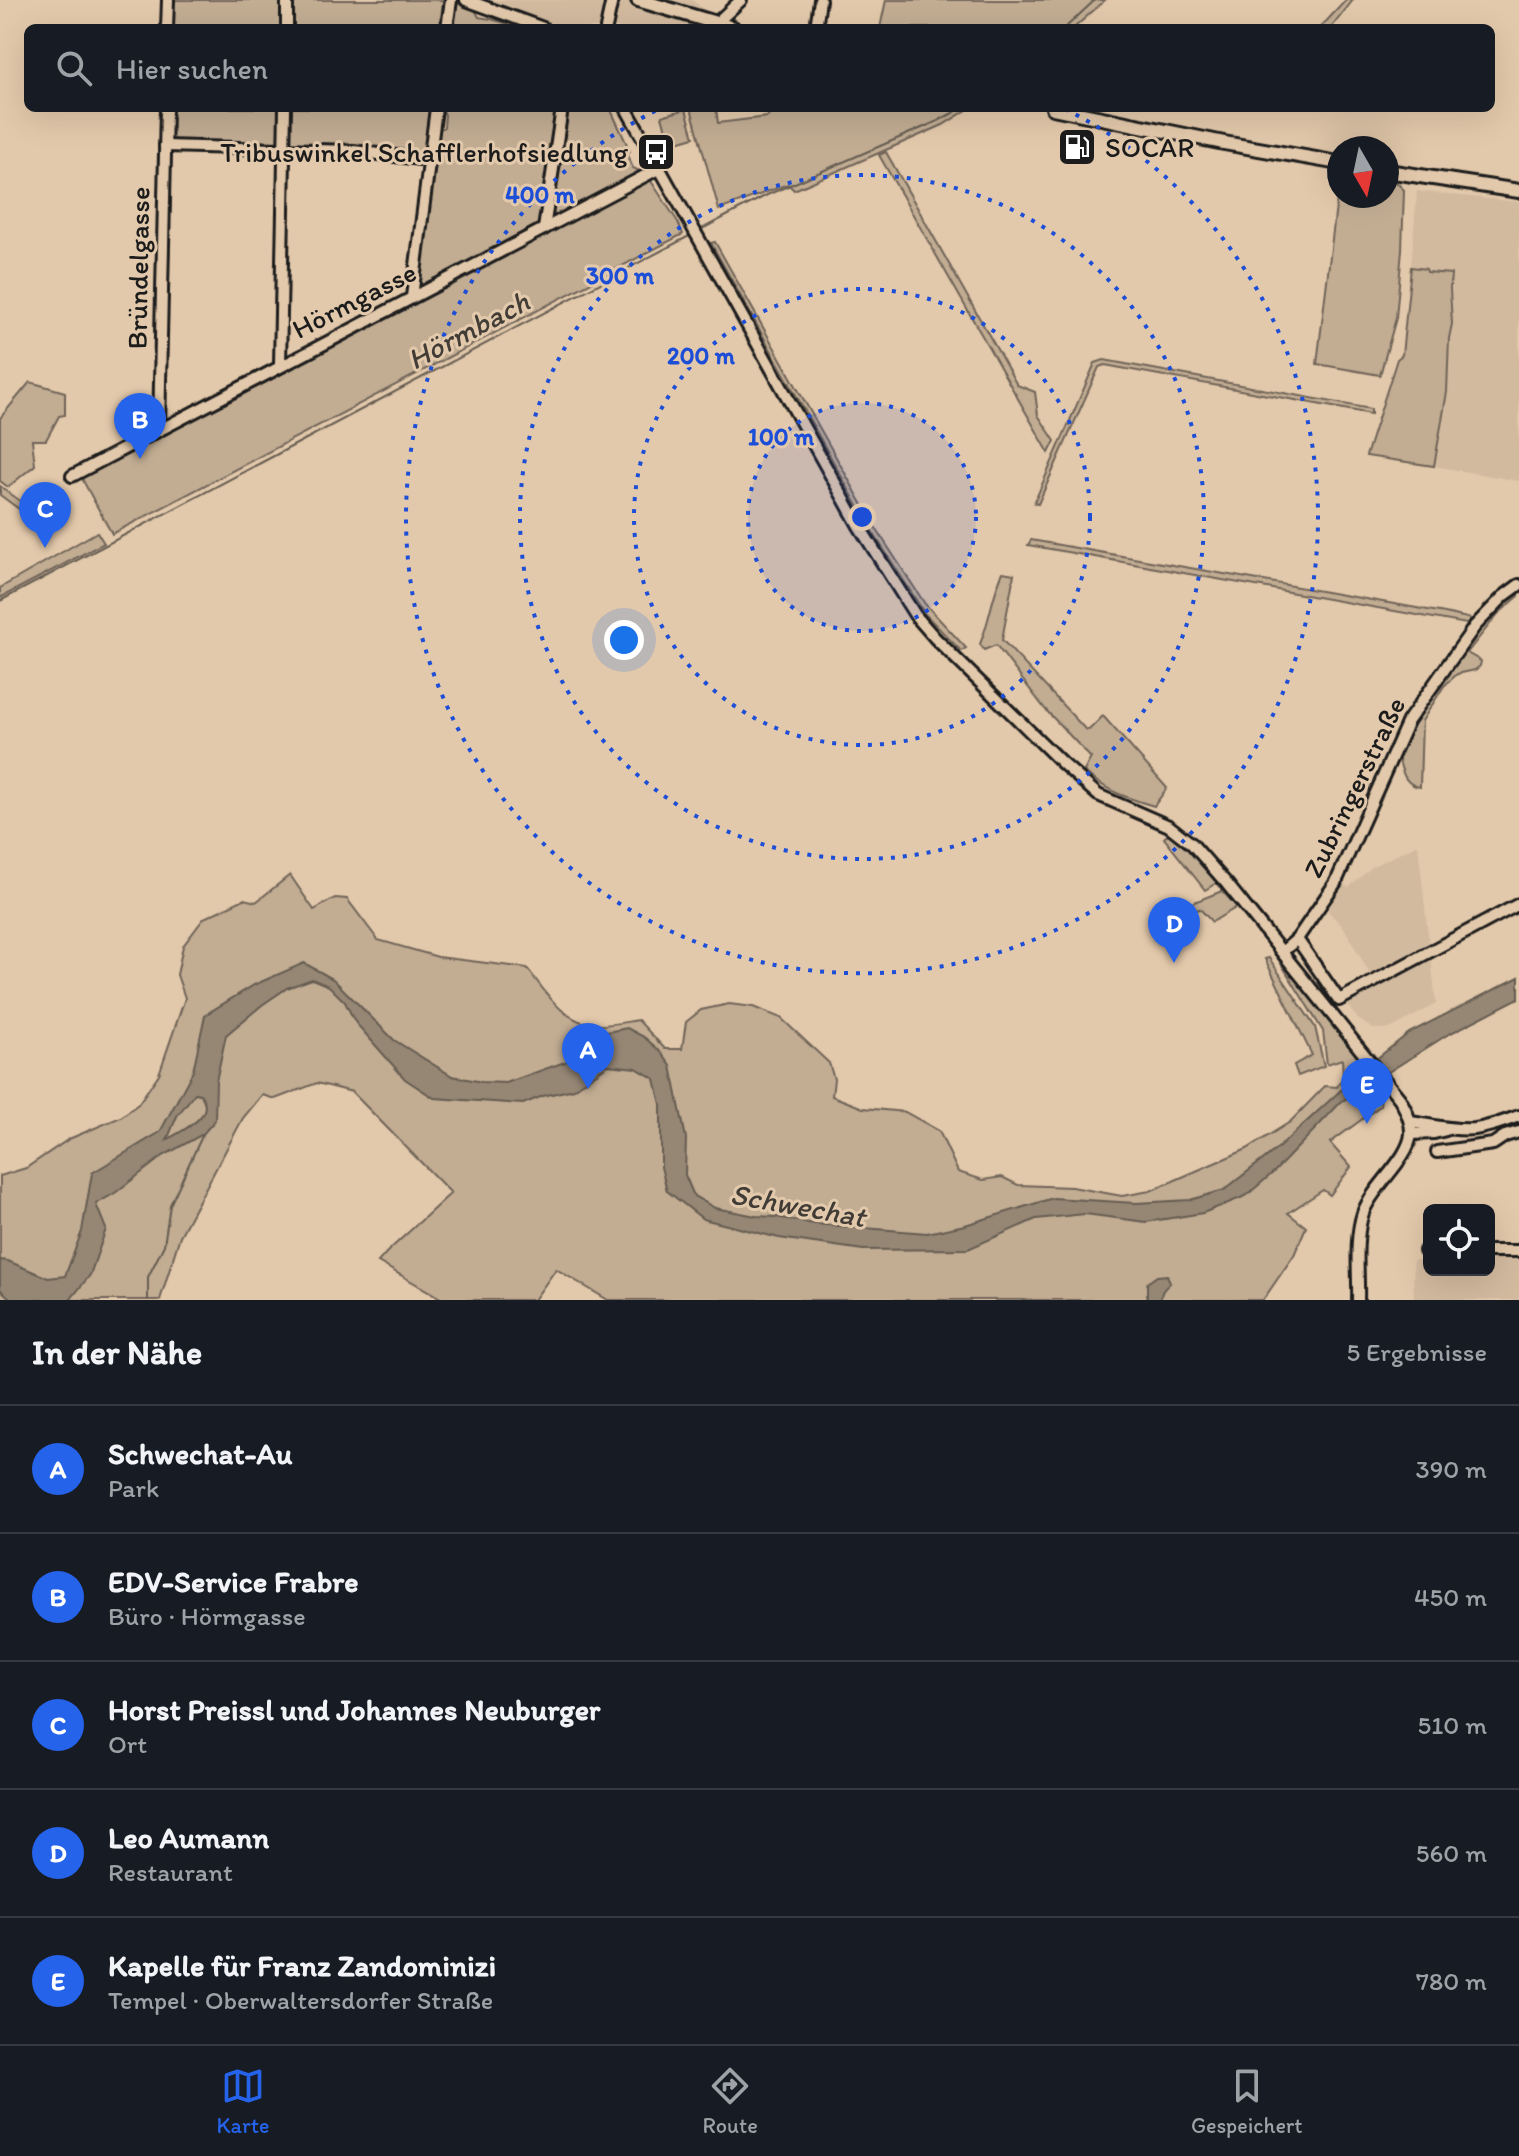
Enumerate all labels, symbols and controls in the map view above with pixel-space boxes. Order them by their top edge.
search box [24,24,1495,112]
icon: search [52,46,96,90]
text: Hier suchen [116,50,268,87]
fuel station icon: SOCAR [1056,126,1098,168]
place label: SOCAR [1105,130,1194,164]
bus stop icon: Tribuswinkel Schafflerhofsiedlung [635,131,677,173]
place label: Tribuswinkel Schafflerhofsiedlung [220,135,629,169]
north arrow [1327,136,1399,208]
text: 400 m [505,180,576,209]
street label: Bründelgasse [120,186,156,350]
street label: Hörmgasse [286,254,422,346]
text: 300 m [586,261,655,290]
water label: Hörmbach [401,282,536,378]
text: 200 m [667,341,736,370]
pin: B [114,393,166,459]
text: 100 m [748,422,815,451]
pin: C [19,482,71,548]
centre of rings [848,503,876,531]
your location [604,620,644,660]
street label: Zubringerstraße [1296,691,1412,883]
pin: D [1148,897,1200,963]
pin: A [562,1023,614,1089]
pin: E [1341,1058,1393,1124]
water label: Schwechat [728,1175,871,1236]
map controls [1423,1204,1495,1276]
button: locate [1423,1204,1495,1276]
text: In der Nähe [32,1332,202,1373]
text: 5 Ergebnisse [1347,1336,1487,1368]
text: Schwechat-Au [108,1435,292,1472]
text: A [50,1453,66,1485]
text: 390 m [1415,1453,1487,1485]
text: Park [108,1472,159,1504]
text: EDV-Service Frabre [108,1563,358,1600]
text: B [50,1581,66,1613]
text: 450 m [1414,1581,1487,1613]
text: Büro · Hörmgasse [108,1600,306,1632]
text: Horst Preissl und Johannes Neuburger [108,1691,600,1728]
text: C [50,1709,66,1741]
text: 510 m [1418,1709,1487,1741]
text: Ort [108,1728,147,1760]
text: Leo Aumann [108,1819,269,1856]
text: D [49,1837,67,1869]
text: 560 m [1416,1837,1487,1869]
text: Restaurant [108,1856,233,1888]
text: Kapelle für Franz Zandominizi [108,1947,496,1984]
text: E [51,1965,65,1997]
text: 780 m [1416,1965,1487,1997]
text: Tempel · Oberwaltersdorfer Straße [108,1984,493,2016]
tab: Karte [217,2064,269,2139]
tab: Route [703,2064,758,2139]
tab: Gespeichert [1191,2064,1302,2139]

